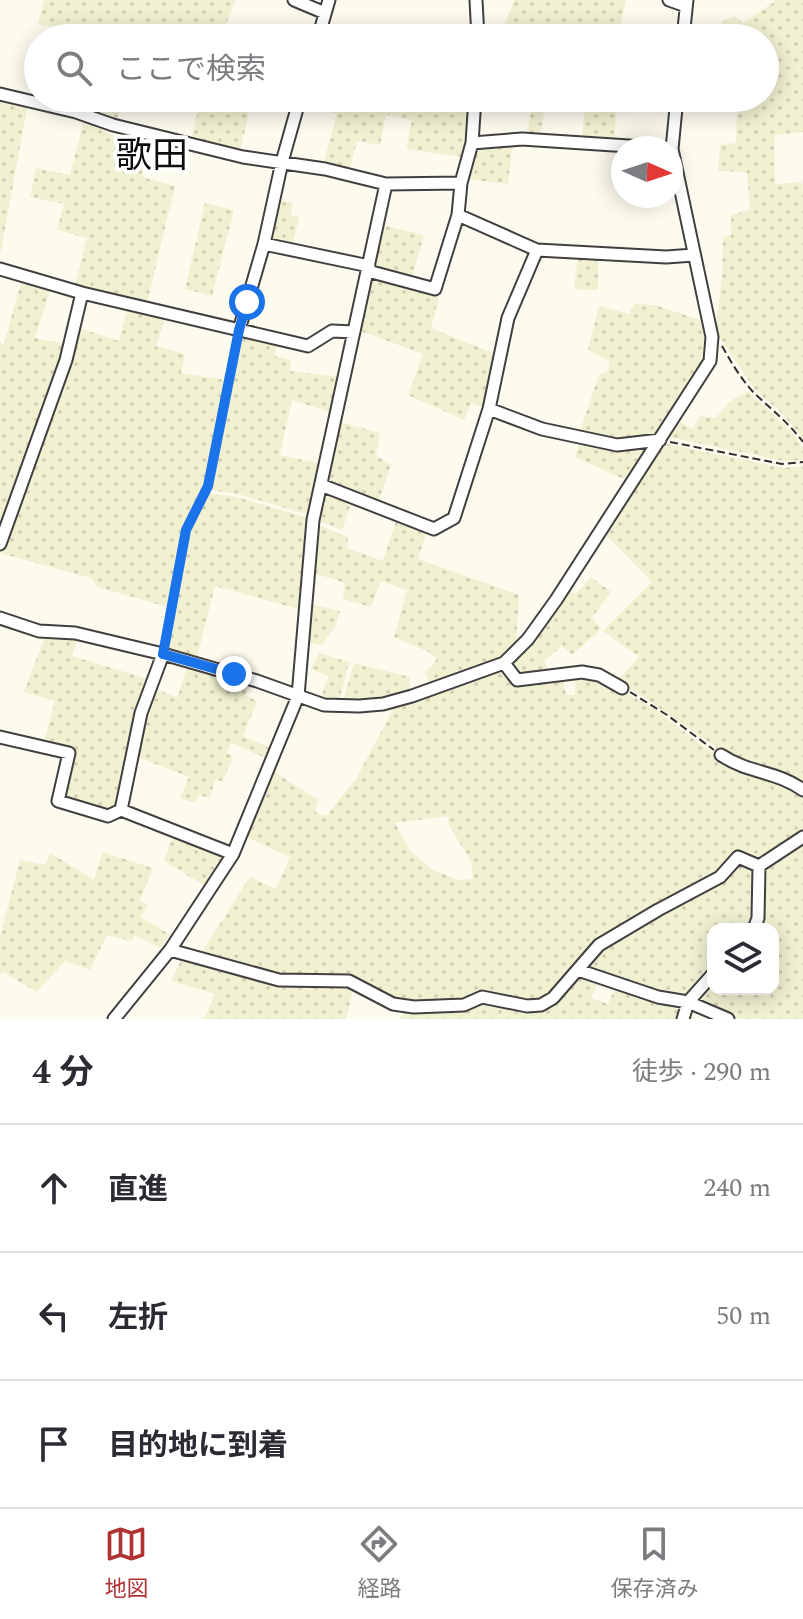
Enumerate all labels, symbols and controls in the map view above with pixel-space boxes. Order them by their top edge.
search box [24,24,779,112]
icon: search [52,46,96,90]
text: ここで検索 [116,47,266,93]
district label: 歌田 [116,129,188,184]
north arrow [611,136,683,208]
route start [229,284,265,320]
route end [216,656,252,692]
map controls [707,923,779,995]
button: layers [707,923,779,995]
text: 4 分 [32,1047,94,1099]
text: 徒歩 · 290 m [632,1052,771,1092]
icon: ahead [32,1166,76,1210]
text: 直進 [108,1167,168,1213]
text: 240 m [703,1168,771,1208]
icon: left [32,1294,76,1338]
text: 左折 [108,1295,168,1341]
text: 50 m [716,1296,771,1336]
icon: arrive [32,1422,76,1466]
text: 目的地に到着 [108,1423,288,1469]
tab: 地図 [104,1522,149,1606]
tab: 経路 [357,1522,402,1606]
tab: 保存済み [610,1522,699,1606]

